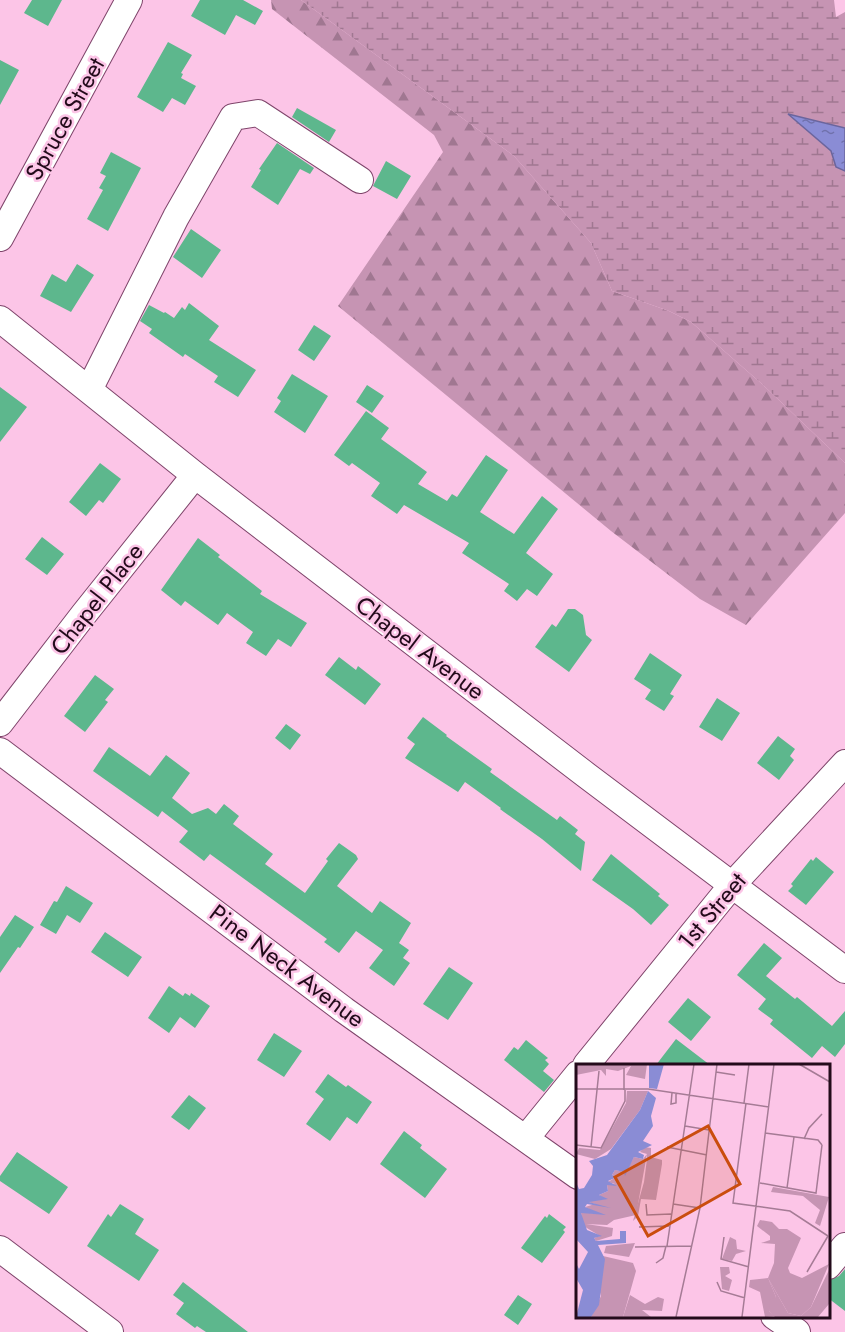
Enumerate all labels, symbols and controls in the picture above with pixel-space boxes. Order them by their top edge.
street label: Spruce Street [16,51,113,187]
street label: Chapel Place [42,535,151,662]
street label: Chapel Avenue [348,587,492,708]
street label: 1st Street [669,865,754,957]
street label: Pine Neck Avenue [202,896,372,1036]
inset map [576,1064,830,1317]

